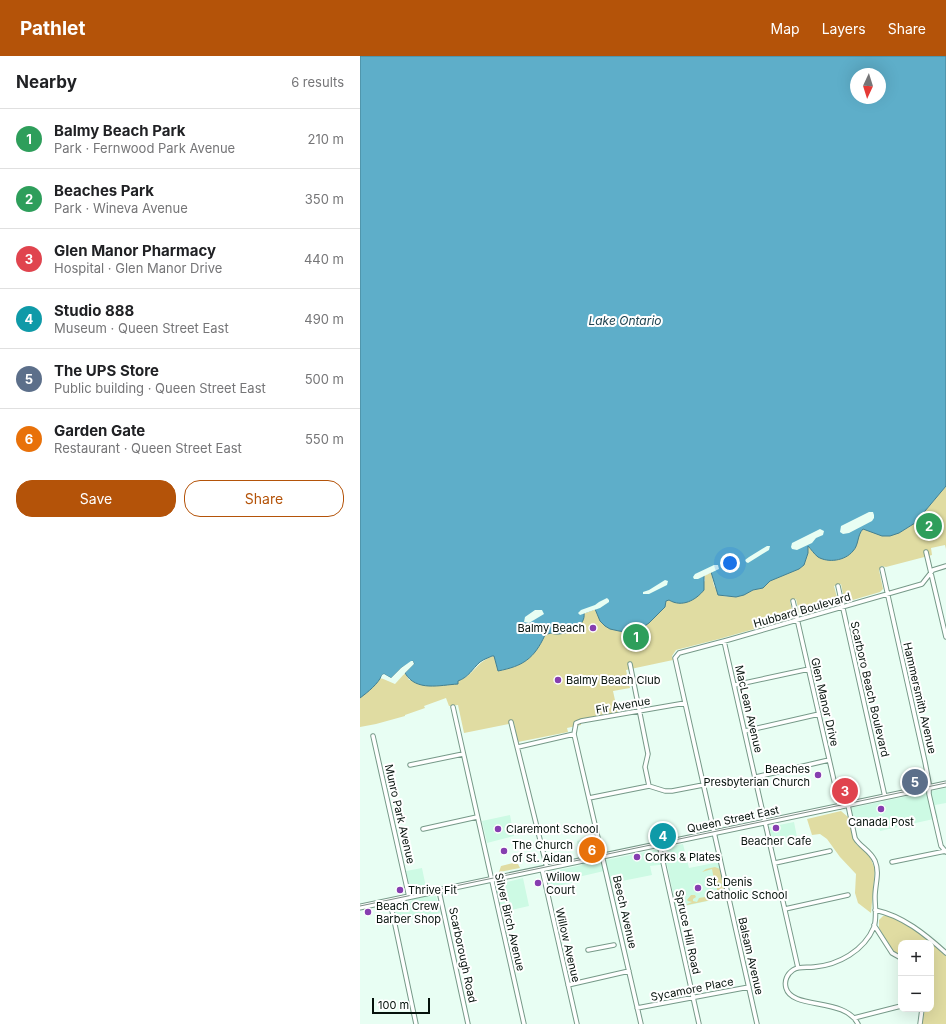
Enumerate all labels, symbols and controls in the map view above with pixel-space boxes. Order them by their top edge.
text: Pathlet [20,17,85,40]
text: Map [771,20,800,37]
text: Layers [822,20,866,37]
text: Share [888,20,926,37]
north arrow [850,68,886,104]
text: Nearby [16,72,77,92]
text: 6 results [291,74,344,90]
text: Balmy Beach Park [54,121,185,140]
text: 1 [26,131,32,147]
text: 210 m [308,131,344,147]
text: Park · Fernwood Park Avenue [54,140,235,156]
text: Beaches Park [54,181,154,200]
text: 2 [25,191,33,207]
text: 350 m [305,191,344,207]
text: Park · Wineva Avenue [54,200,188,216]
text: Glen Manor Pharmacy [54,241,216,260]
text: 3 [25,251,33,267]
text: 440 m [304,251,344,267]
text: Hospital · Glen Manor Drive [54,260,222,276]
text: Studio 888 [54,301,134,320]
text: 4 [25,311,33,327]
text: 490 m [304,311,344,327]
water label: Lake Ontario [588,313,662,328]
text: Museum · Queen Street East [54,320,229,336]
text: The UPS Store [54,361,159,380]
text: 5 [25,371,33,387]
text: 500 m [305,371,344,387]
text: Public building · Queen Street East [54,380,266,396]
text: Garden Gate [54,421,145,440]
text: 6 [25,431,33,447]
text: 550 m [305,431,344,447]
text: Restaurant · Queen Street East [54,440,242,456]
button: Save [16,480,176,517]
button: Share [184,480,344,517]
pin: 2 [916,511,942,541]
your location [720,553,740,573]
street label: Hubbard Boulevard [752,589,852,631]
street label: Scarboro Beach Boulevard [848,620,892,758]
place label: Balmy Beach [518,621,585,635]
pin: 1 [623,622,649,652]
marker: Balmy Beach [588,623,598,633]
street label: Hammersmith Avenue [900,641,940,755]
street label: Glen Manor Drive [808,656,842,748]
street label: MacLean Avenue [732,664,766,754]
place label: Balmy Beach Club [566,673,661,687]
marker: Balmy Beach Club [553,675,563,685]
street label: Fir Avenue [595,693,651,717]
place label: Beaches Presbyterian Church [703,762,810,789]
street label: Munro Park Avenue [382,763,418,865]
pin: 5 [902,767,928,797]
marker: Beaches Presbyterian Church [813,770,823,780]
pin: 3 [832,776,858,806]
street label: Queen Street East [686,802,781,836]
marker: Canada Post [876,804,886,814]
place label: Canada Post [848,815,914,829]
pin: 4 [650,821,676,851]
place label: Claremont School [506,822,598,836]
marker: Beacher Cafe [771,823,781,833]
marker: Claremont School [493,824,503,834]
place label: Beacher Cafe [741,834,811,848]
pin: 6 [579,835,605,865]
place label: The Church of St. Aidan [512,838,573,865]
marker: The Church of St. Aidan [499,846,509,856]
place label: Corks & Plates [645,850,721,864]
marker: Corks & Plates [632,852,642,862]
place label: Willow Court [546,870,580,897]
street label: Silver Birch Avenue [492,872,528,972]
street label: Beech Avenue [610,874,640,950]
place label: St. Denis Catholic School [706,875,787,902]
marker: Willow Court [533,878,543,888]
place label: Thrive Fit [408,883,457,897]
marker: St. Denis Catholic School [693,883,703,893]
marker: Thrive Fit [395,885,405,895]
street label: Spruce Hill Road [672,888,704,976]
place label: Beach Crew Barber Shop [376,899,441,926]
street label: Scarborough Road [446,906,480,1004]
street label: Willow Avenue [553,906,583,984]
marker: Beach Crew Barber Shop [363,907,373,917]
street label: Balsam Avenue [735,916,767,996]
map controls [898,940,934,1012]
button: + [898,940,934,976]
street label: Sycamore Place [650,974,734,1004]
button: − [898,976,934,1012]
scale bar [372,996,430,1015]
text: 100 m [378,998,409,1012]

